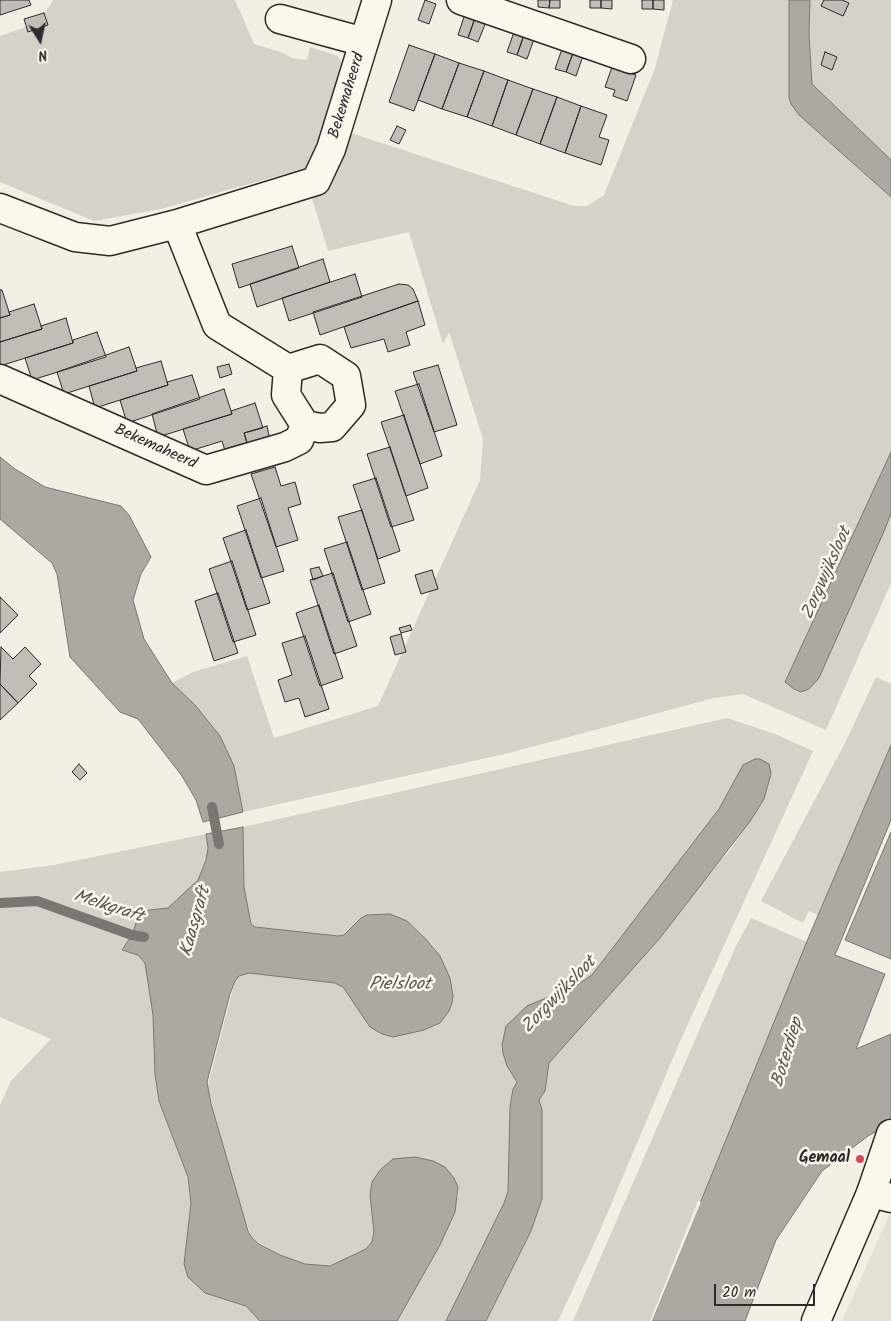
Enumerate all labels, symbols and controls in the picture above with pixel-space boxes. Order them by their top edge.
north arrow [15,15,65,65]
text: N [36,43,49,66]
street label: Bekemaheerd [326,51,370,141]
street label: Bekemaheerd [111,421,199,475]
water label: Zorgwijksloot [798,525,858,623]
water label: Kaasgraft [177,884,217,960]
water label: Melkgraft [71,887,145,929]
water label: Zorgwijksloot [518,953,602,1039]
water label: Pielsloot [369,975,431,997]
water label: Boterdiep [768,1016,810,1090]
place label: Gemaal [799,1149,850,1169]
marker: Gemaal [854,1153,866,1165]
scale bar [716,1274,817,1306]
text: 20 m [722,1281,756,1305]

